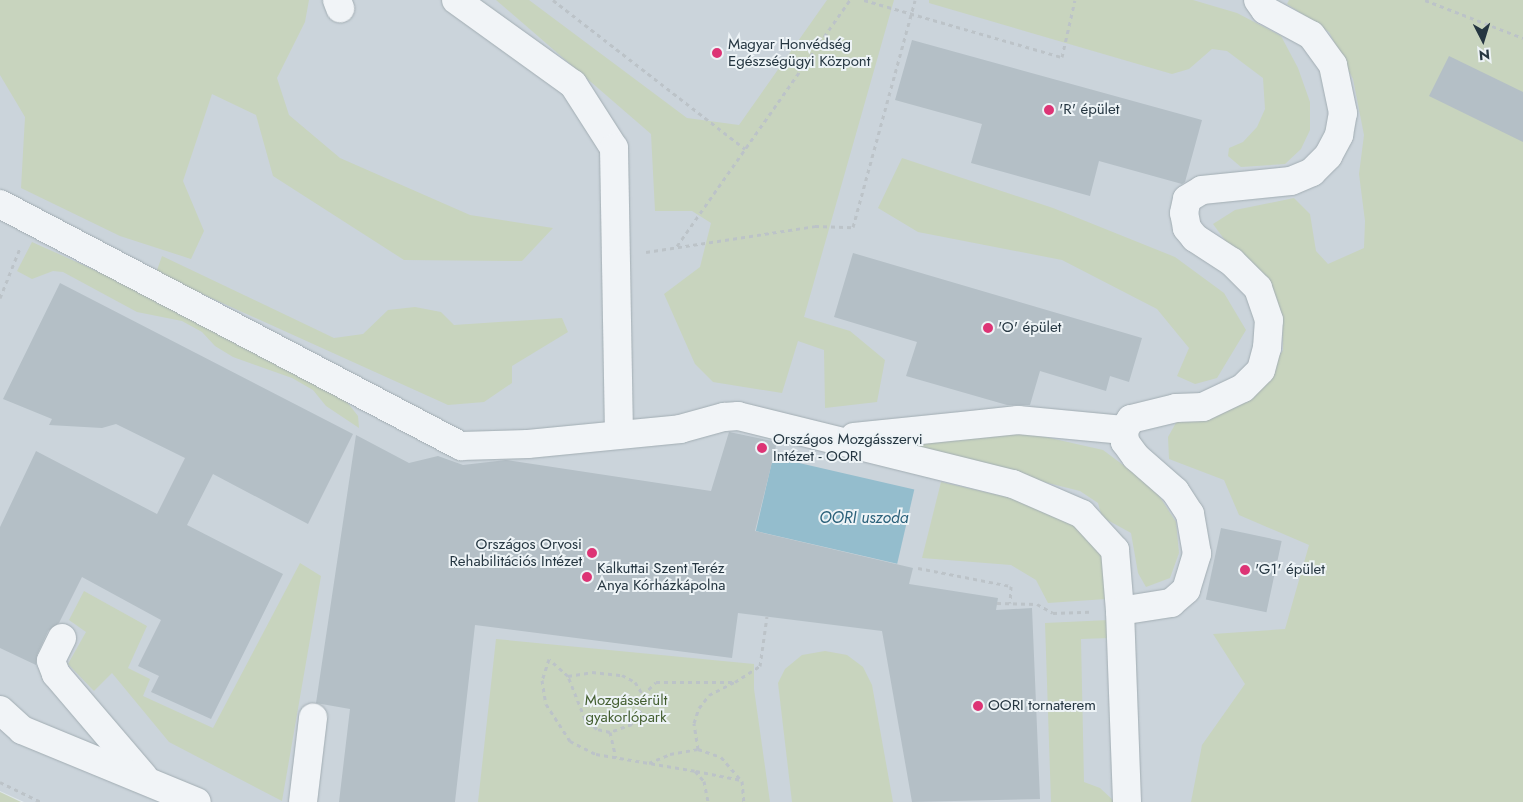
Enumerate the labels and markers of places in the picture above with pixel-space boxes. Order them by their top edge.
place label: Magyar Honvédség Egészségügyi Központ [728,35,870,70]
marker: Magyar Honvédség Egészségügyi Központ [710,46,724,60]
place label: 'R' épület [1059,101,1119,119]
marker: 'R' épület [1043,104,1055,116]
place label: 'O' épület [998,319,1061,337]
marker: 'O' épület [982,322,994,334]
place label: Országos Mozgásszervi Intézet - OORI [773,430,923,465]
marker: Országos Mozgásszervi Intézet - OORI [755,441,769,455]
place label: Országos Orvosi Rehabilitációs Intézet [449,535,582,570]
marker: Országos Orvosi Rehabilitációs Intézet [586,547,598,559]
place label: Kalkuttai Szent Teréz Anya Kórházkápolna [597,559,726,594]
place label: 'G1' épület [1255,561,1325,579]
marker: 'G1' épület [1239,564,1251,576]
marker: Kalkuttai Szent Teréz Anya Kórházkápolna [581,571,593,583]
place label: OORI tornaterem [988,697,1096,715]
marker: OORI tornaterem [972,700,984,712]

